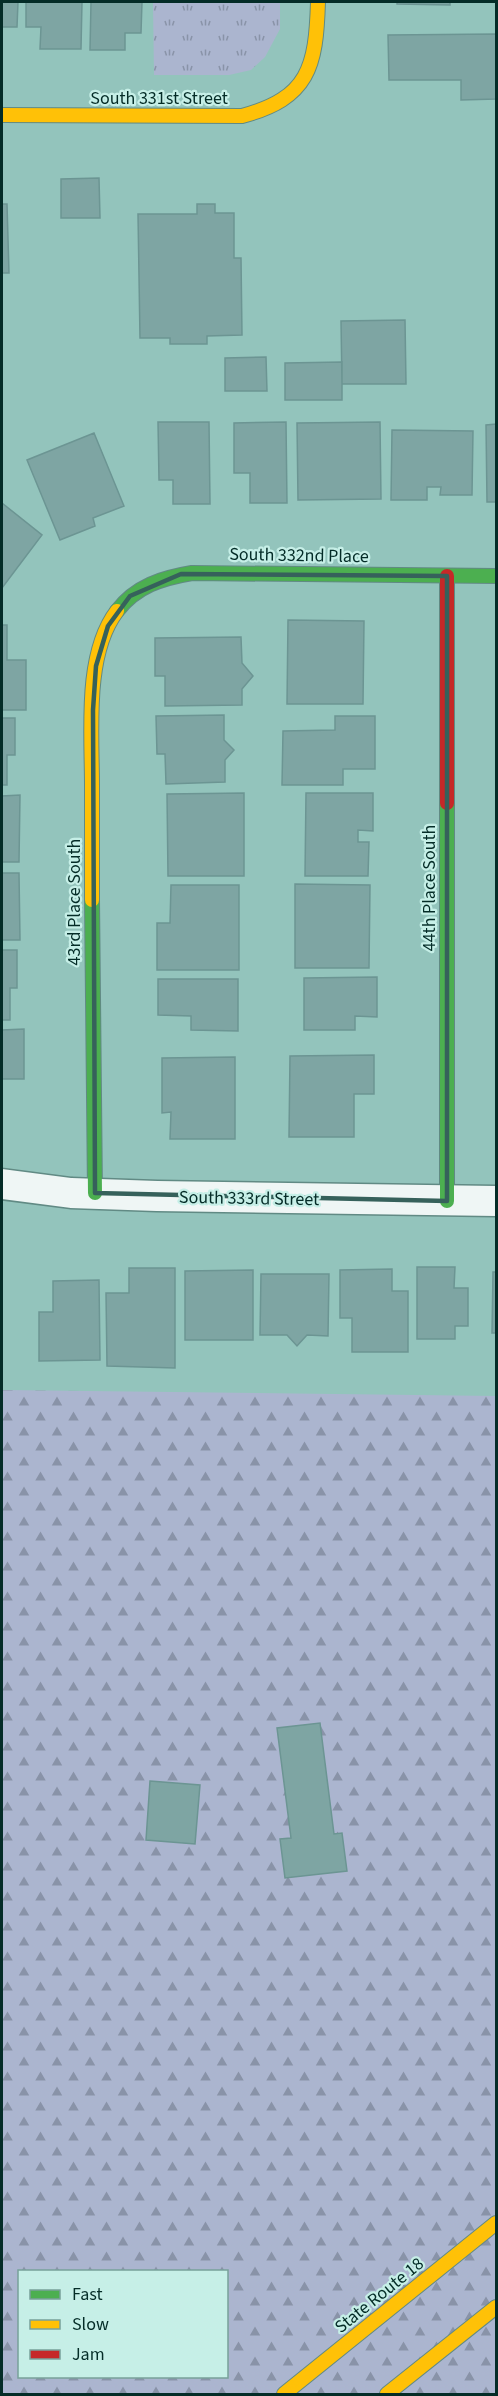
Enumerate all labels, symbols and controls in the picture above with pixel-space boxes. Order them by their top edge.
street label: South 331st Street [90,86,228,111]
street label: South 332nd Place [229,542,369,569]
street label: 44th Place South [417,825,442,951]
street label: 43rd Place South [62,839,87,965]
street label: South 333rd Street [179,1185,319,1212]
street label: State Route 18 [330,2252,429,2339]
legend [18,2270,228,2378]
text: Fast [72,2282,103,2307]
text: Slow [72,2312,109,2337]
text: Jam [72,2342,105,2367]

